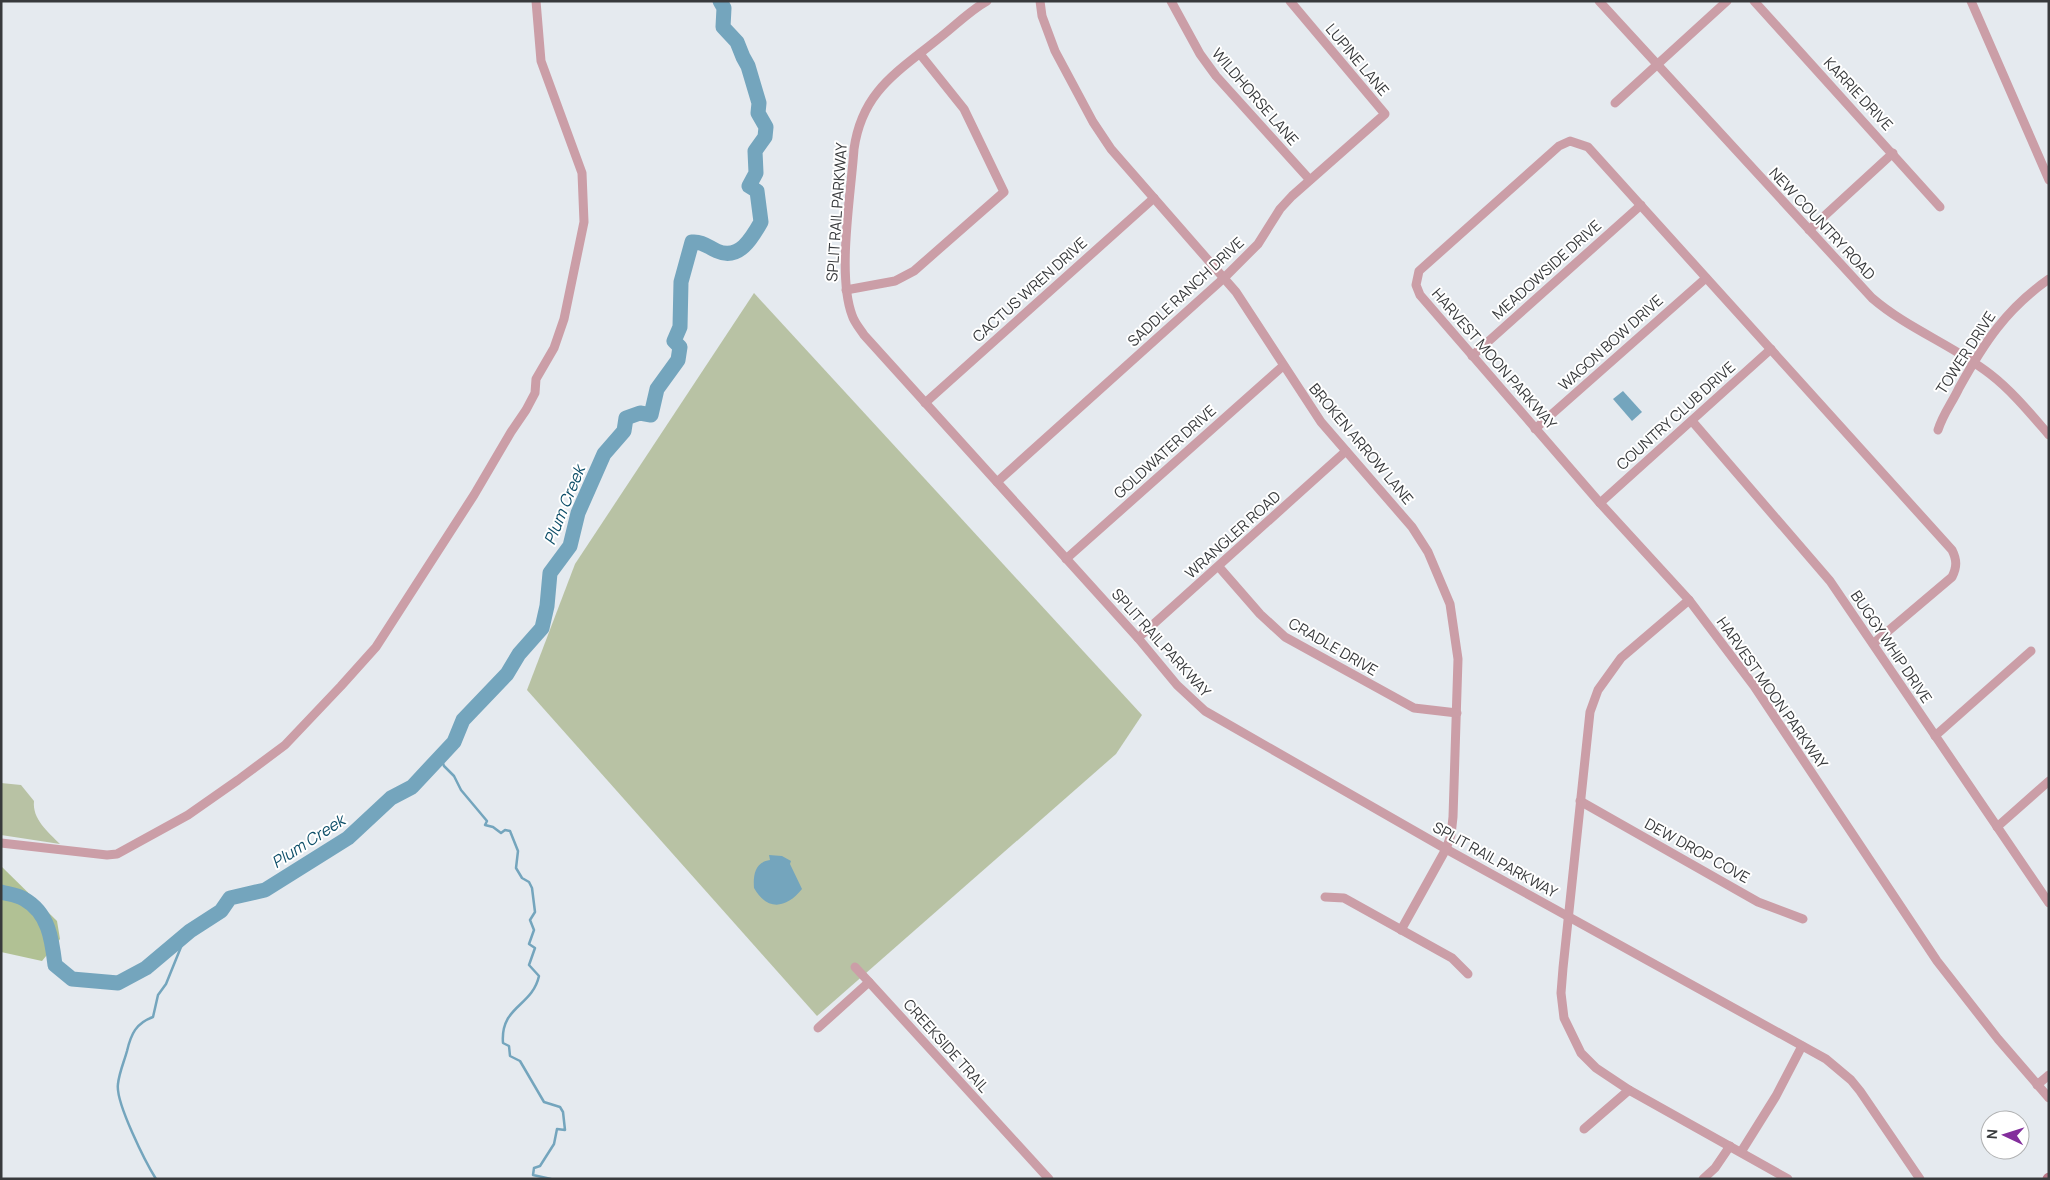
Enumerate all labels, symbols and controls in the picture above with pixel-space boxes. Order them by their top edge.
street label: LUPINE LANE [1321,19,1394,100]
street label: WILDHORSE LANE [1207,44,1304,150]
street label: KARRIE DRIVE [1819,52,1898,135]
street label: SPLIT RAIL PARKWAY [821,141,852,282]
street label: NEW COUNTRY ROAD [1765,163,1880,285]
street label: MEADOWSIDE DRIVE [1488,215,1606,324]
street label: CACTUS WREN DRIVE [968,232,1092,347]
street label: SADDLE RANCH DRIVE [1123,232,1248,351]
street label: HARVEST MOON PARKWAY [1427,284,1562,434]
street label: WAGON BOW DRIVE [1554,290,1668,395]
street label: TOWER DRIVE [1931,307,2000,398]
street label: COUNTRY CLUB DRIVE [1612,357,1740,475]
street label: BROKEN ARROW LANE [1304,379,1418,509]
street label: GOLDWATER DRIVE [1109,400,1220,503]
water label: Plum Creek [538,460,591,548]
street label: WRANGLER ROAD [1180,486,1285,583]
street label: SPLIT RAIL PARKWAY [1107,584,1216,702]
street label: BUGGY WHIP DRIVE [1846,586,1937,707]
street label: CRADLE DRIVE [1285,613,1382,681]
street label: HARVEST MOON PARKWAY [1712,613,1833,773]
water label: Plum Creek [267,808,351,873]
street label: DEW DROP COVE [1641,813,1753,888]
street label: SPLIT RAIL PARKWAY [1429,817,1562,903]
street label: CREEKSIDE TRAIL [899,994,994,1097]
north arrow [1980,1110,2030,1160]
text: N [1982,1128,2001,1140]

